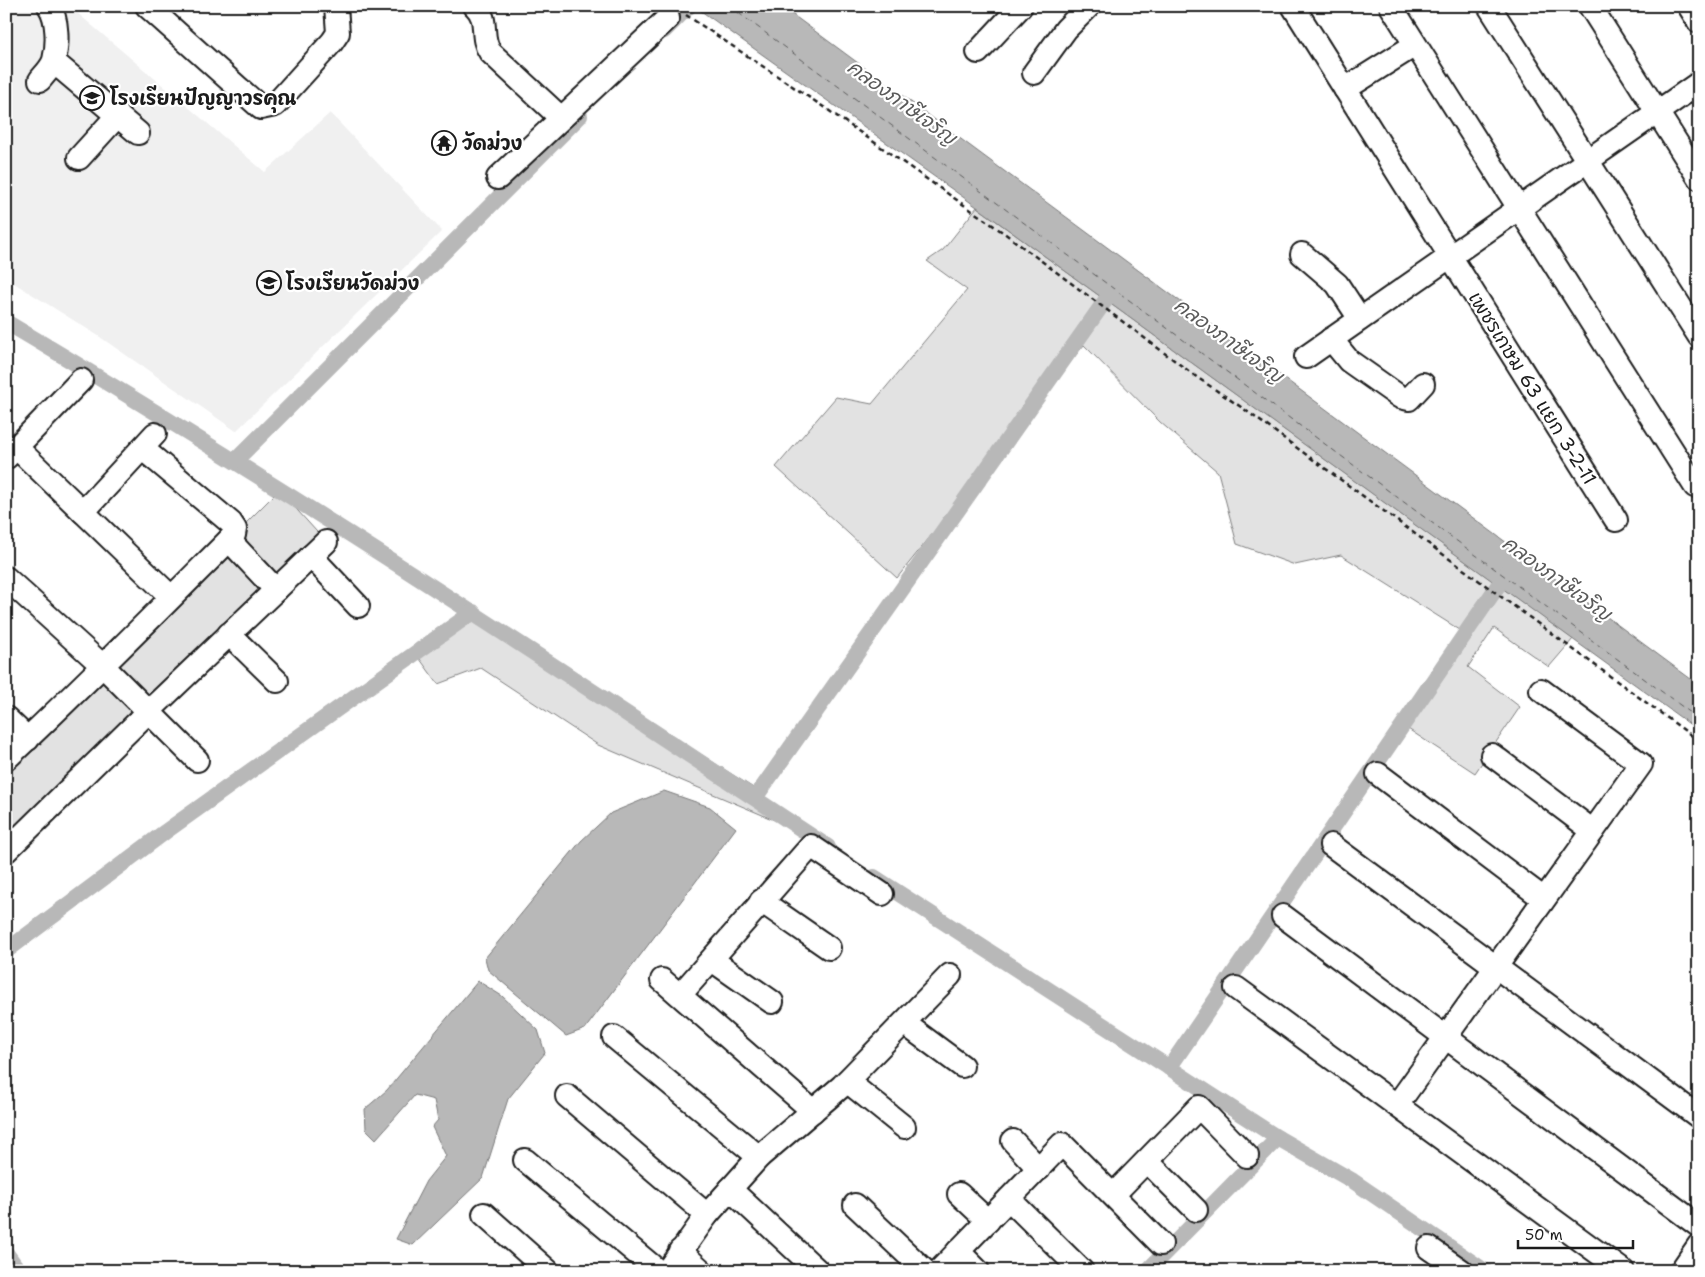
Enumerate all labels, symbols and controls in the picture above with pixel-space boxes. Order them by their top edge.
water label: คลองภาษีเจริญ [842,54,963,151]
school or university icon: โรงเรียนปัญญาวรคุณ [79,85,105,111]
place label: โรงเรียนปัญญาวรคุณ [109,85,297,113]
temple icon: วัดม่วง [431,130,457,156]
place label: วัดม่วง [462,130,523,156]
school or university icon: โรงเรียนวัดม่วง [256,270,282,296]
place label: โรงเรียนวัดม่วง [285,270,420,296]
street label: เพชรเกษม 63 แยก 3-2-11 [1463,287,1602,490]
water label: คลองภาษีเจริญ [1169,292,1290,389]
water label: คลองภาษีเจริญ [1497,530,1618,627]
scale bar [1518,1217,1632,1249]
text: 50 m [1525,1225,1563,1245]

